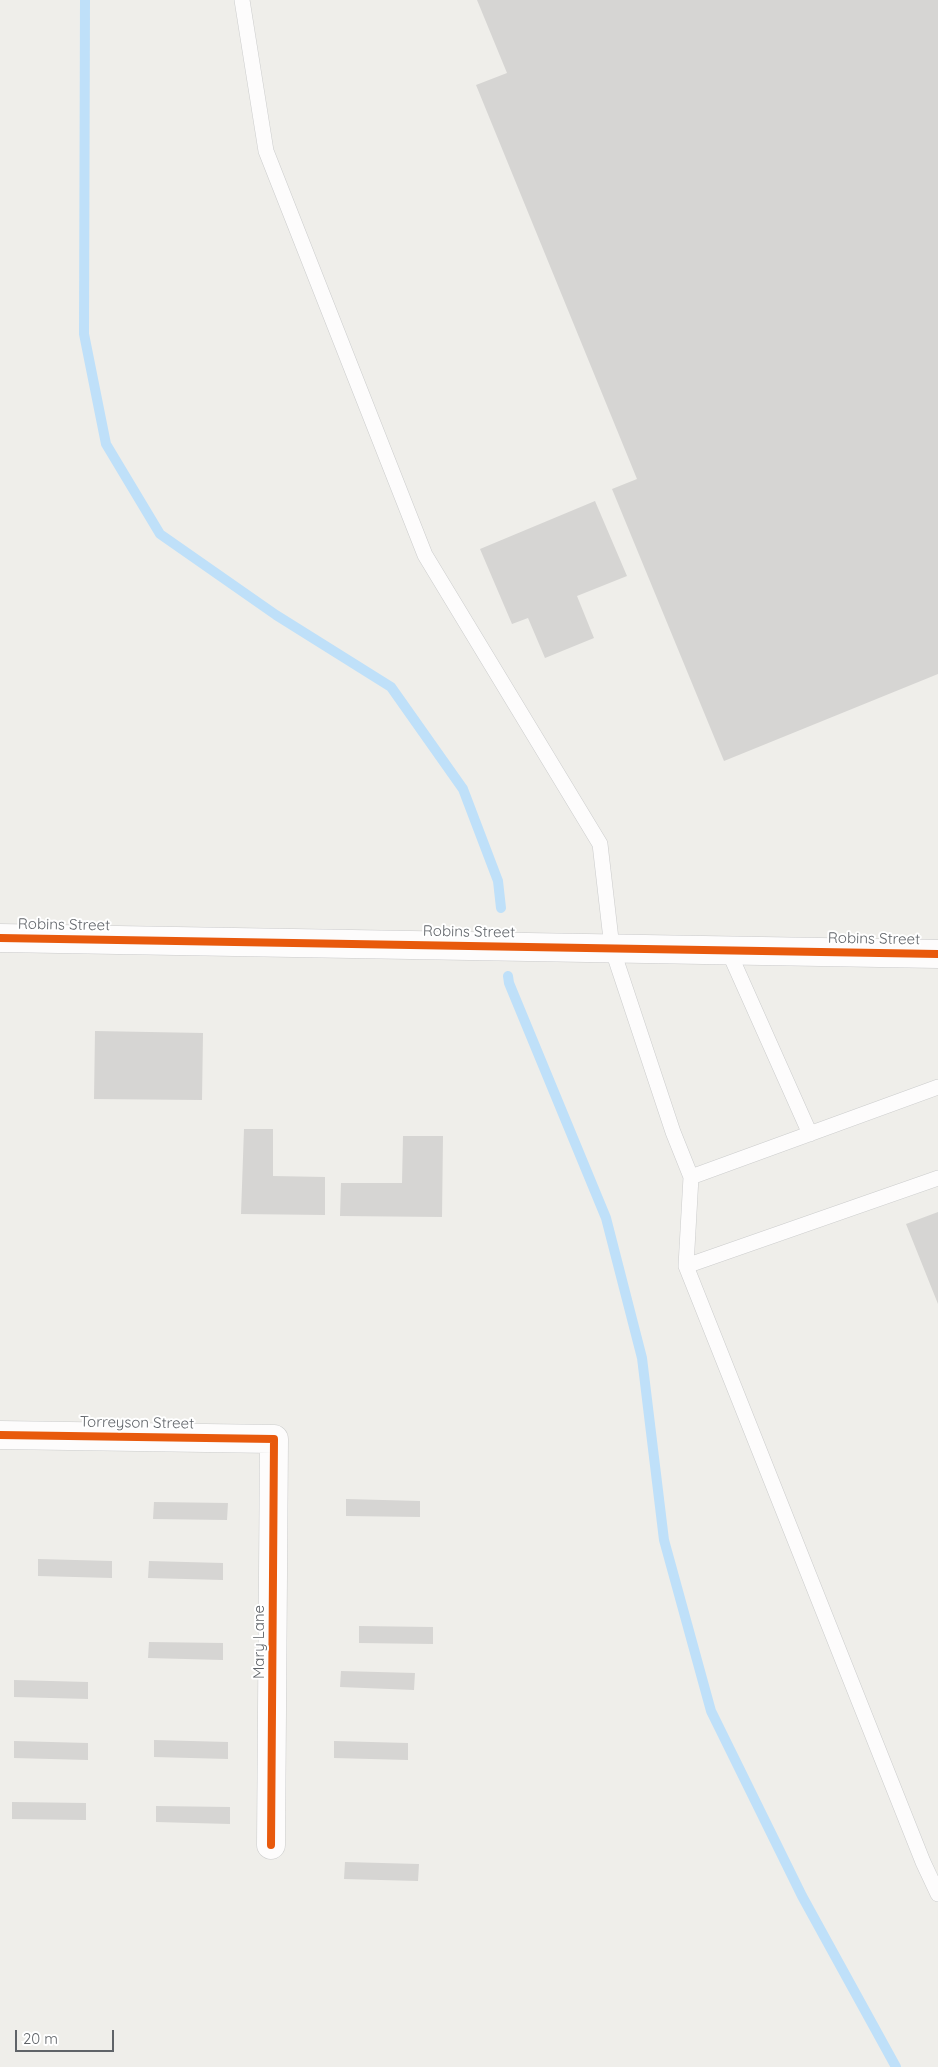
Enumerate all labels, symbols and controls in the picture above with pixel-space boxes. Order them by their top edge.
street label: Robins Street [18,915,110,935]
street label: Robins Street [423,922,515,942]
street label: Robins Street [828,929,920,949]
street label: Torreyson Street [80,1413,194,1433]
street label: Mary Lane [250,1605,268,1679]
scale bar [18,2020,116,2052]
text: 20 m [23,2029,58,2048]

